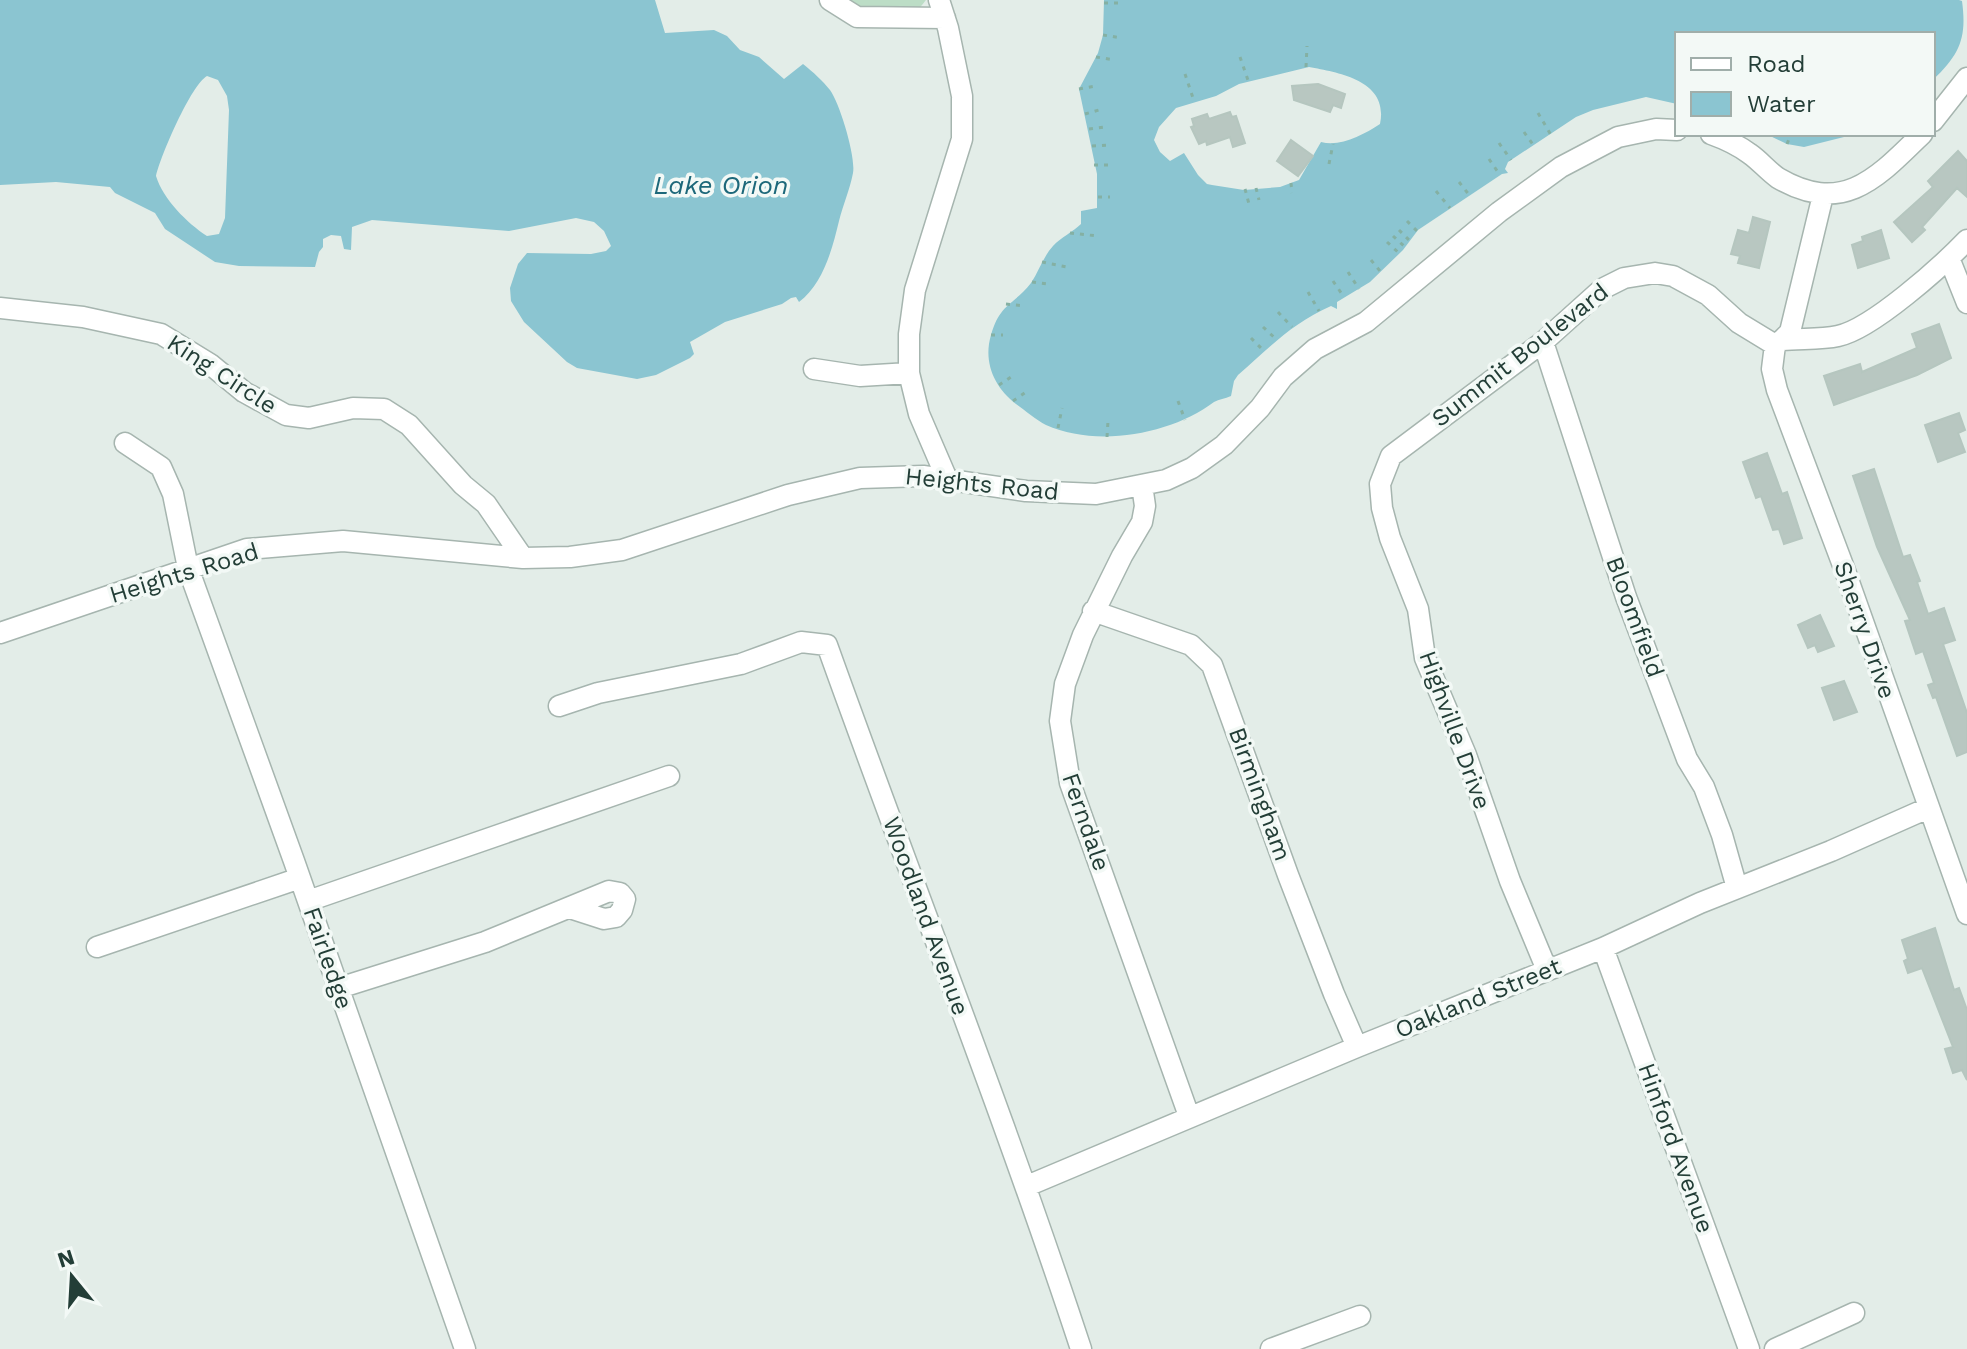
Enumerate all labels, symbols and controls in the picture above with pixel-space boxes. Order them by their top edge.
legend [1675,32,1935,136]
text: Road [1747,50,1806,78]
text: Water [1747,90,1816,118]
water label: Lake Orion [654,170,788,200]
street label: Summit Boulevard [1426,277,1614,433]
street label: King Circle [162,328,282,420]
street label: Heights Road [904,462,1060,506]
street label: Heights Road [106,537,262,609]
street label: Bloomfield [1600,553,1670,681]
street label: Sherry Drive [1828,558,1902,702]
street label: Highville Drive [1413,647,1497,813]
street label: Birmingham [1223,723,1297,865]
street label: Ferndale [1056,769,1116,875]
street label: Woodland Avenue [877,813,975,1019]
street label: Fairledge [297,903,359,1013]
street label: Oakland Street [1391,952,1565,1044]
street label: Hinford Avenue [1632,1059,1720,1237]
north arrow [32,1237,112,1317]
text: N [54,1244,78,1273]

